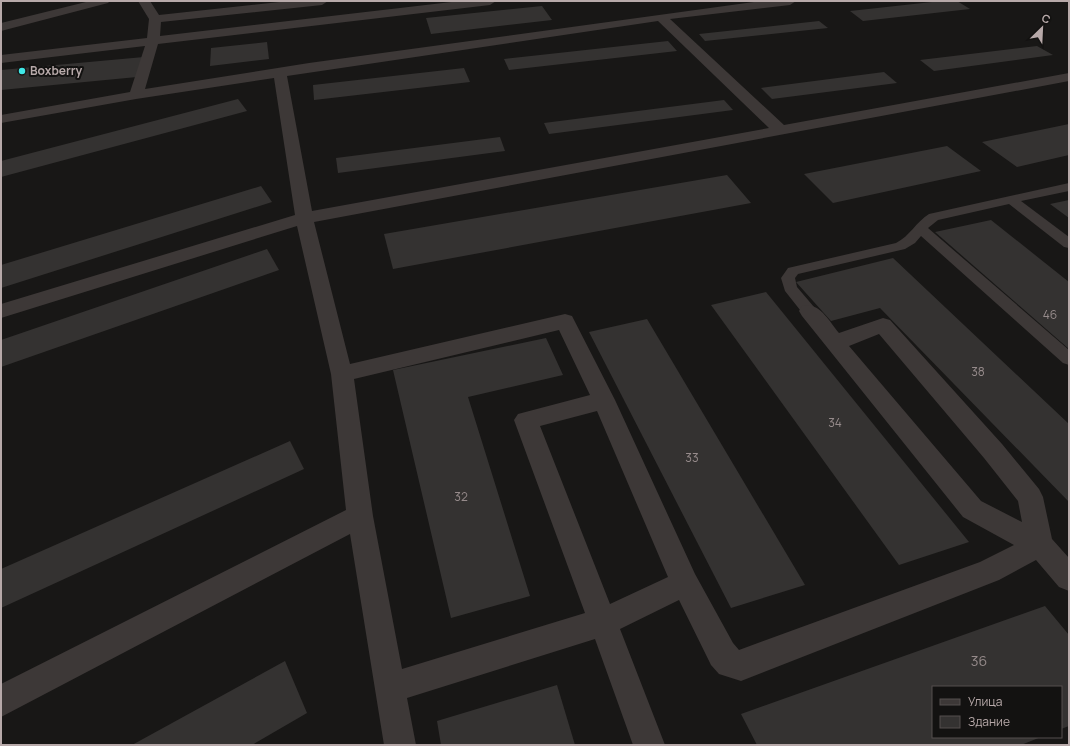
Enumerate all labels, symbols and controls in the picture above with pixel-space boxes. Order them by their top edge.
north arrow [1022,8,1062,48]
text: С [1040,10,1053,27]
place label: Boxberry [30,62,82,79]
marker: Boxberry [17,66,27,76]
house number: 46 [1043,306,1057,323]
house number: 38 [971,363,985,380]
house number: 34 [828,414,842,431]
house number: 33 [685,449,699,466]
house number: 32 [454,488,468,505]
house number: 36 [971,651,987,670]
legend [932,686,1062,738]
text: Улица [968,693,1002,710]
text: Здание [968,713,1010,730]

